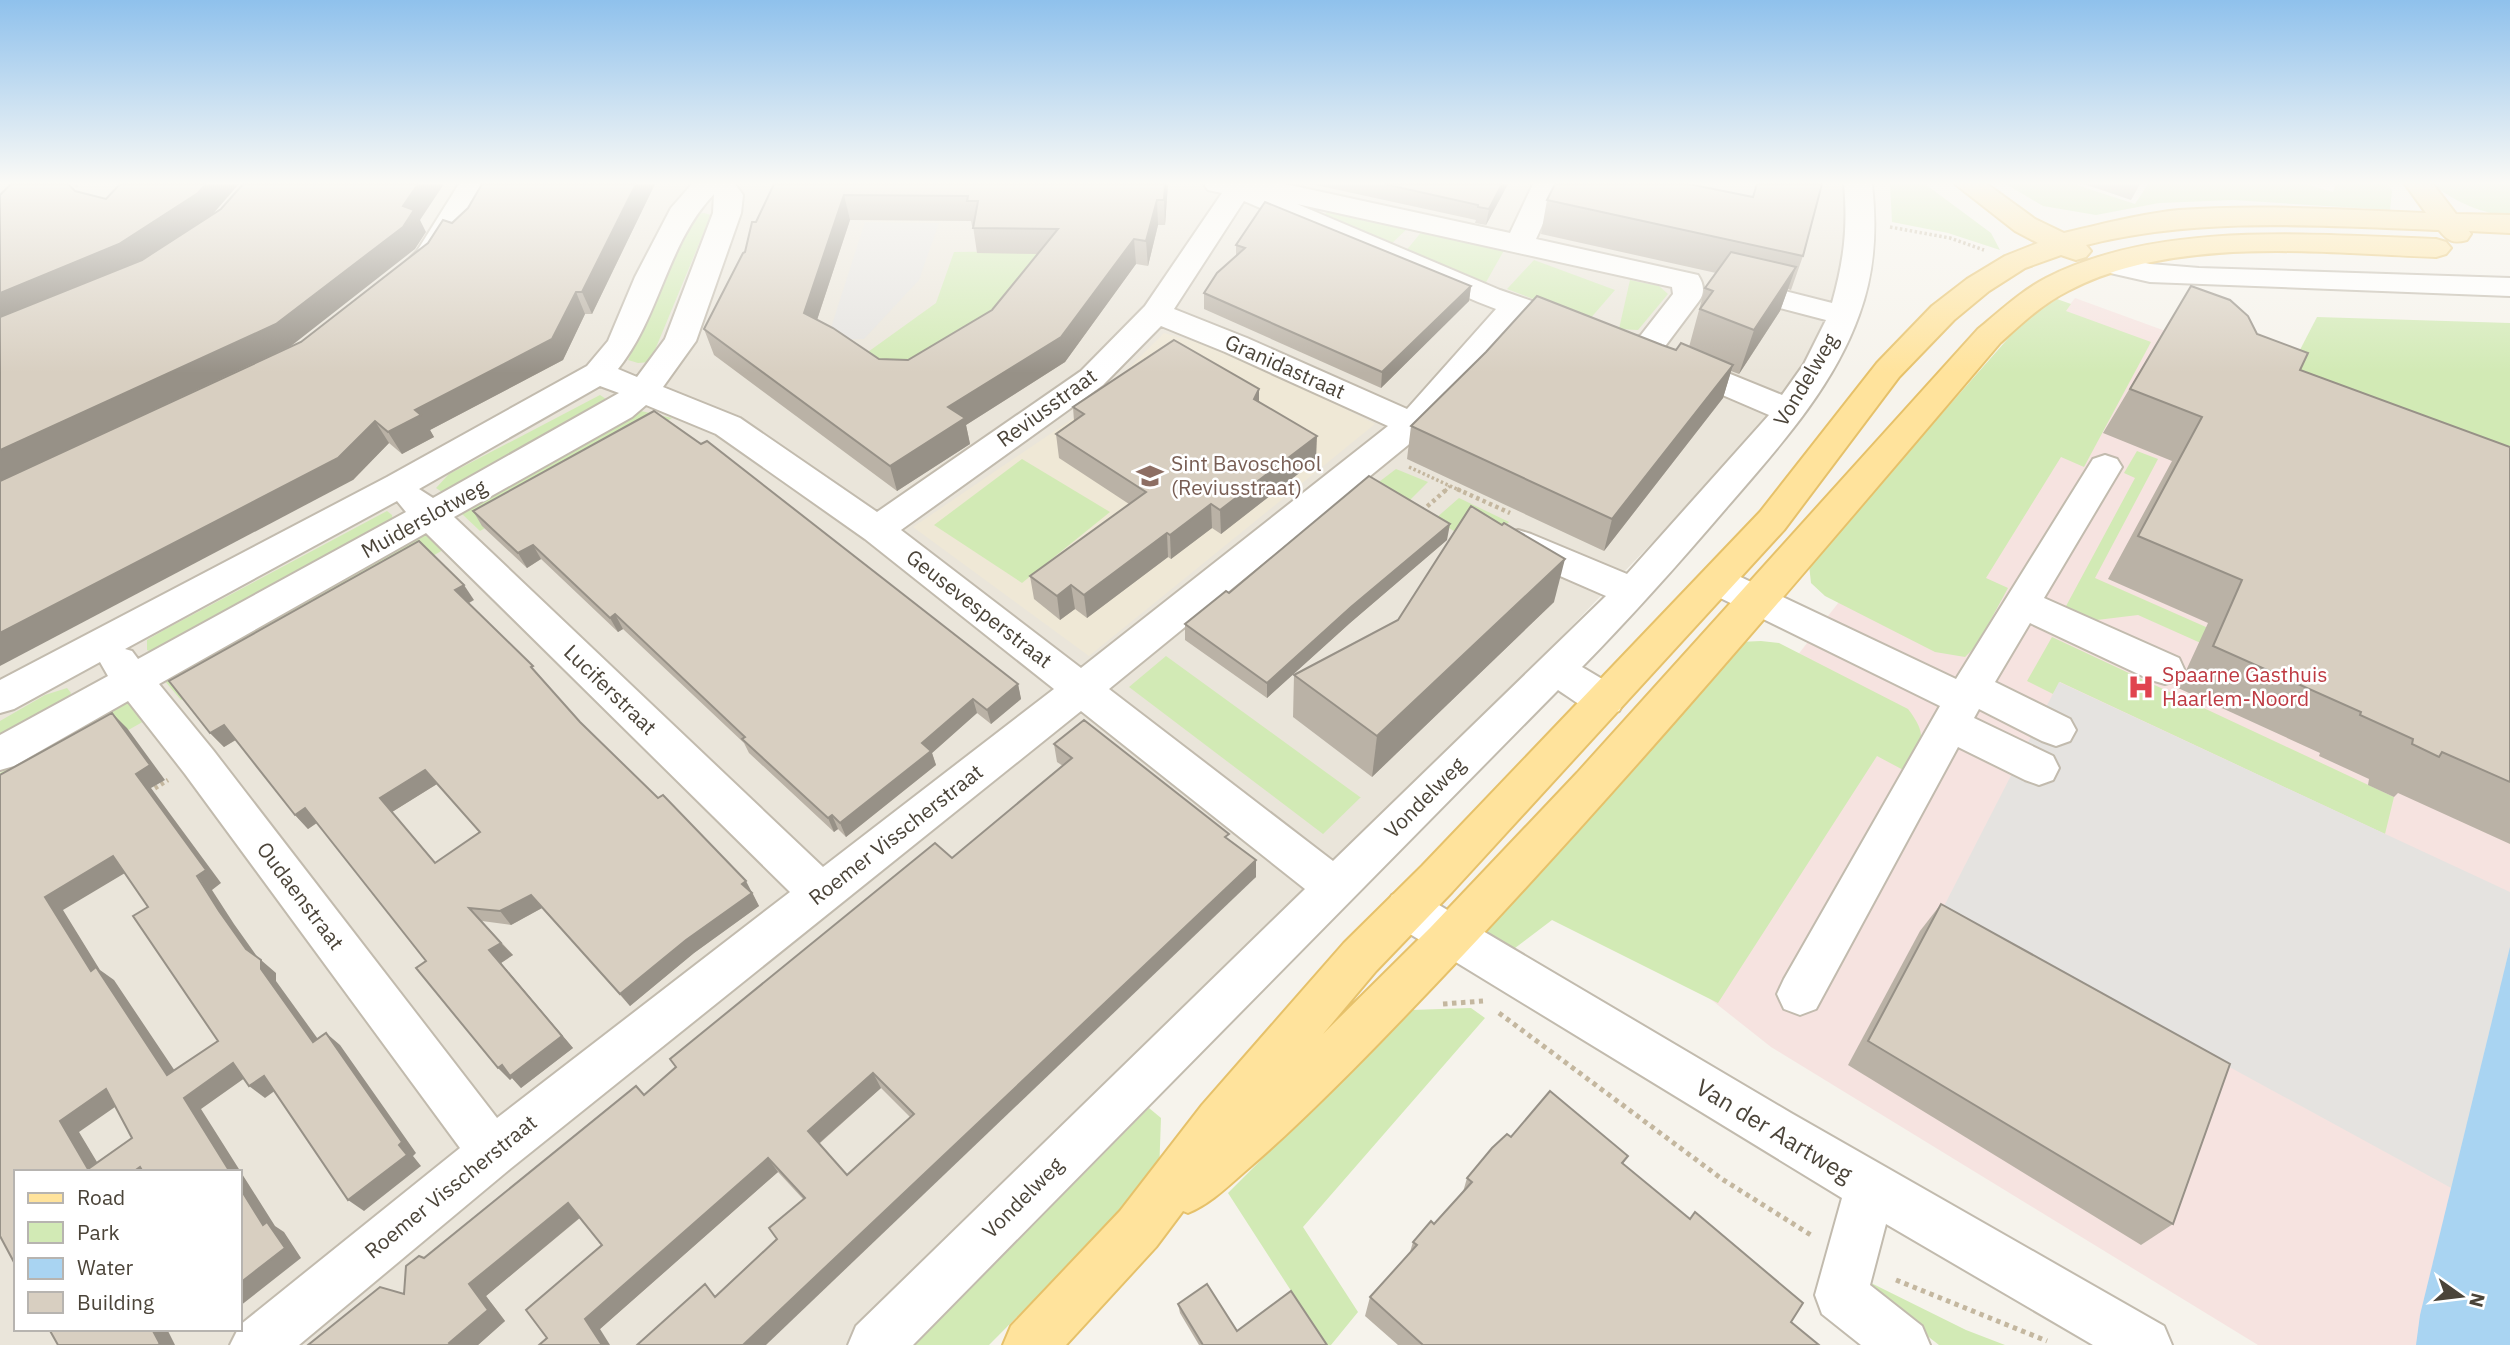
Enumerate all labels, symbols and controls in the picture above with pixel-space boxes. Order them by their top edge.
street label: Granidastraat [1221,327,1350,405]
street label: Vondelweg [1766,328,1844,431]
street label: Reviusstraat [991,361,1102,453]
place label: Sint Bavoschool (Reviusstraat) [1171,449,1322,501]
school or university icon: Sint Bavoschool (Reviusstraat) [1135,461,1165,491]
street label: Muiderslotweg [356,472,491,564]
street label: Geusevesperstraat [901,542,1058,674]
street label: Luciferstraat [558,638,663,741]
place label: Spaarne Gasthuis Haarlem-Noord [2162,660,2328,712]
hospital icon: Spaarne Gasthuis Haarlem-Noord [2126,672,2156,702]
street label: Vondelweg [1378,751,1471,844]
street label: Roemer Visscherstraat [802,757,988,911]
street label: Oudaenstraat [251,836,351,955]
street label: Van der Aartweg [1690,1071,1859,1190]
street label: Roemer Visscherstraat [358,1108,542,1264]
street label: Vondelweg [976,1151,1069,1244]
legend [14,1170,242,1331]
text: Road [77,1183,125,1211]
text: Park [77,1218,120,1246]
text: Water [77,1253,134,1281]
north arrow [2426,1261,2496,1331]
text: Building [77,1288,154,1316]
text: N [2464,1291,2491,1310]

